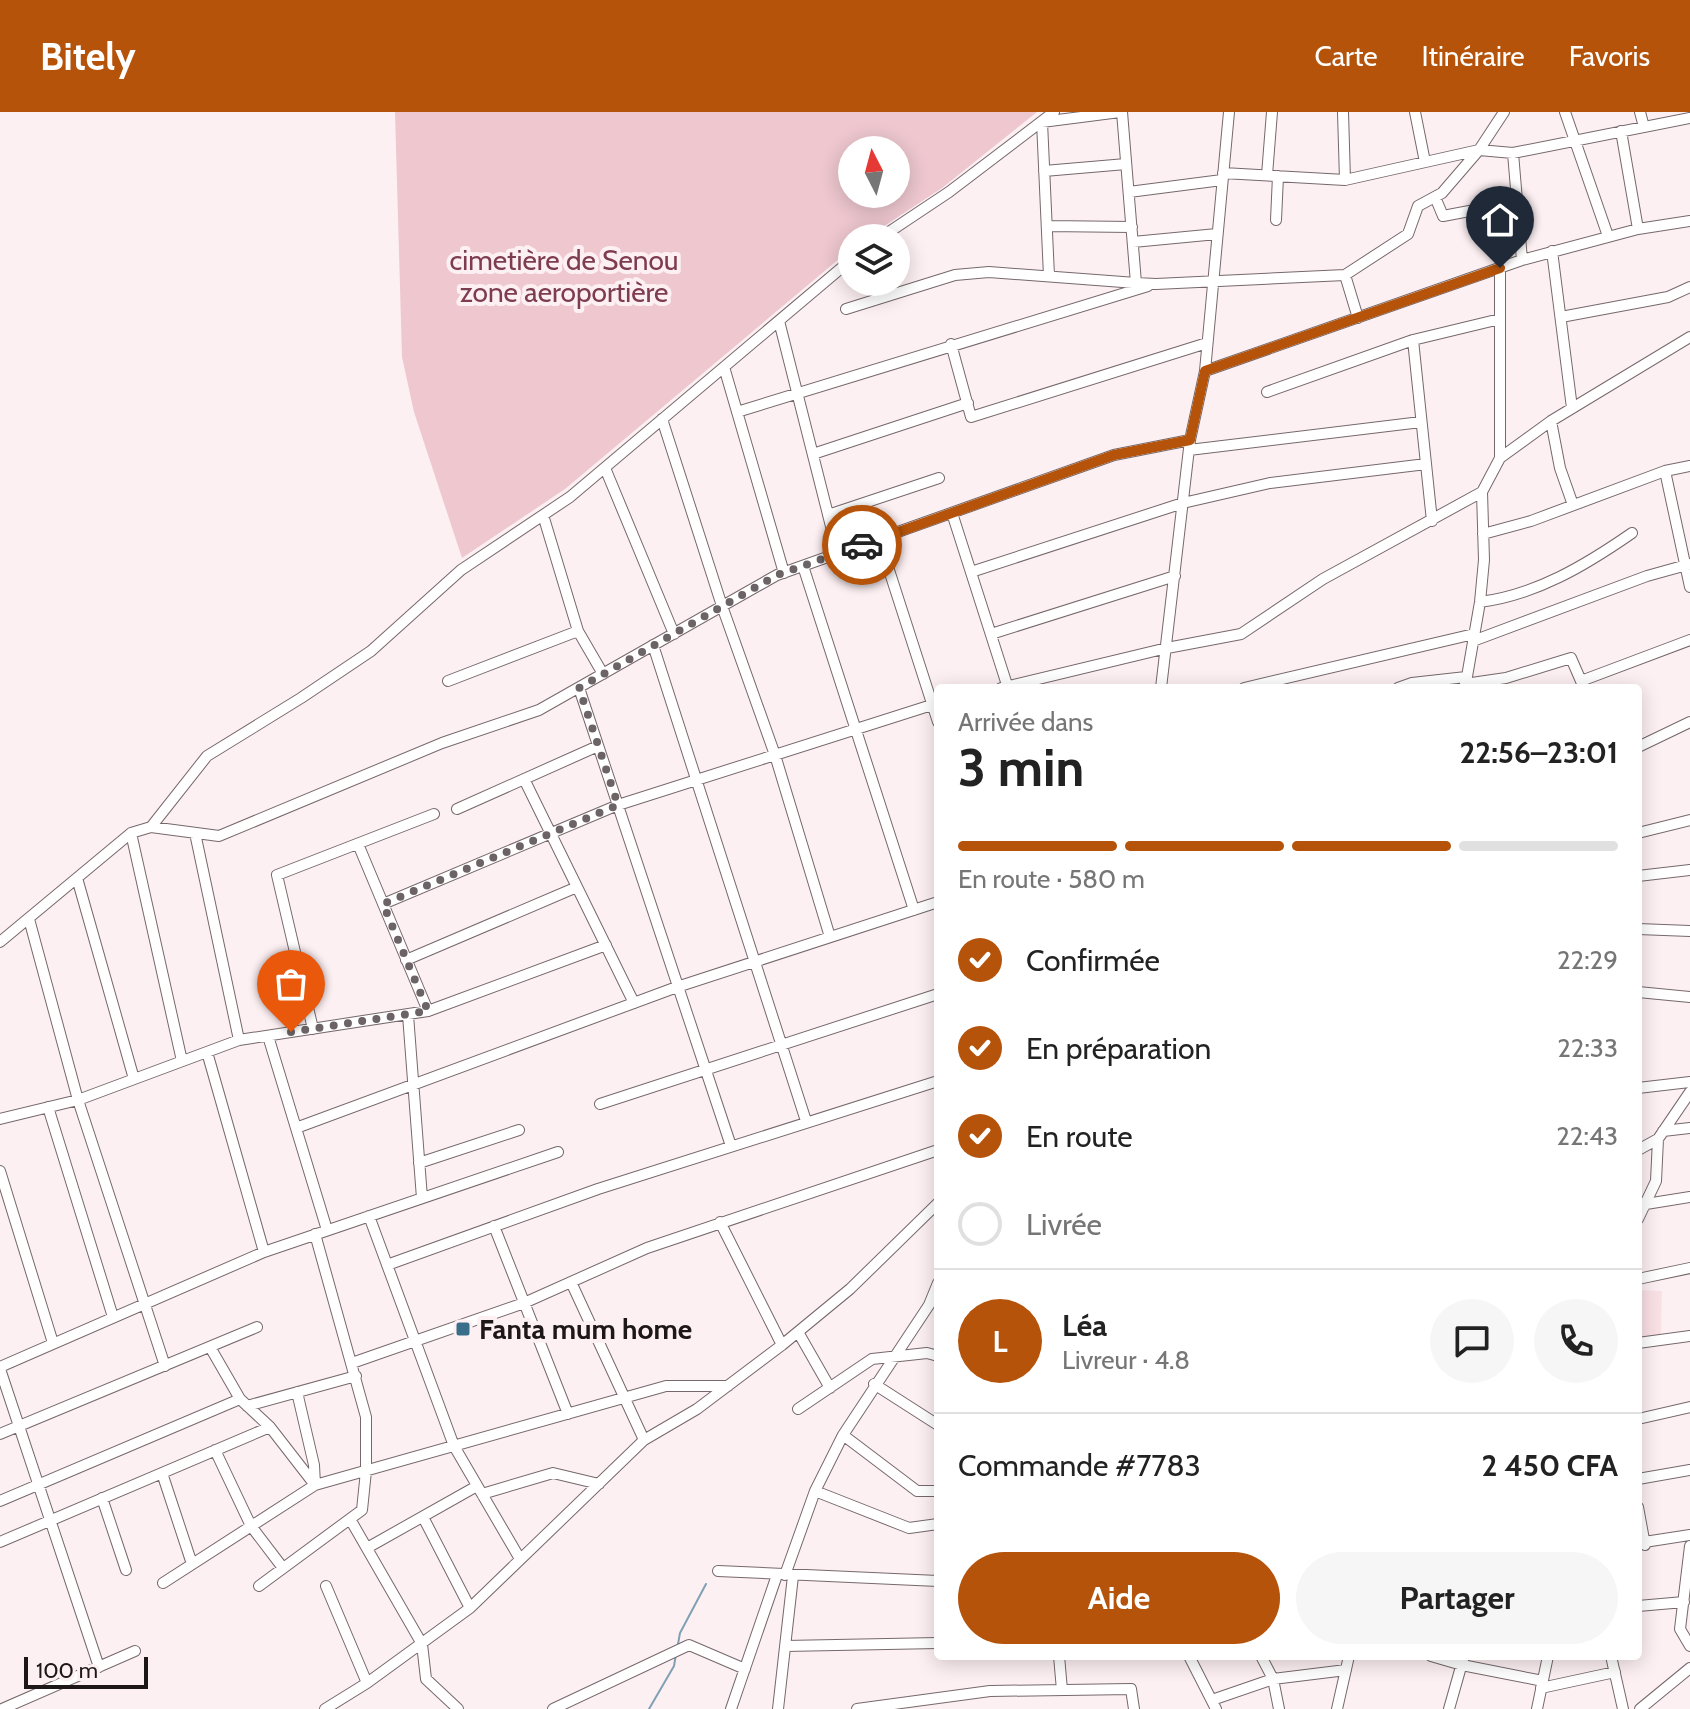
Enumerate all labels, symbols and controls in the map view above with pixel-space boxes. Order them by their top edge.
text: Bitely [40,33,136,80]
text: Carte [1314,39,1378,73]
text: Itinéraire [1422,39,1525,73]
text: Favoris [1569,39,1650,73]
north arrow [838,136,910,208]
map controls [838,136,910,296]
pin [1466,186,1534,268]
icon: home [1478,198,1522,242]
button: layers [838,224,910,296]
park label: cimetière de Senou zone aeroportière [450,243,678,309]
courier [822,505,902,585]
icon: car [840,523,884,567]
text: Arrivée dans [958,706,1093,738]
text: 22:56–23:01 [1459,734,1618,771]
text: 3 min [958,736,1084,799]
text: En route · 580 m [958,863,1145,895]
icon: check [958,938,1002,982]
text: Confirmée [1026,942,1160,979]
text: 22:29 [1557,944,1618,976]
pin [257,950,325,1032]
icon: bag [269,962,313,1006]
icon: check [958,1026,1002,1070]
text: En préparation [1026,1030,1211,1067]
text: 22:33 [1557,1032,1618,1064]
icon: check [958,1114,1002,1158]
text: En route [1026,1118,1133,1155]
text: 22:43 [1556,1120,1618,1152]
text: Livrée [1026,1206,1102,1243]
button: chat [1430,1299,1514,1383]
button: phone [1534,1299,1618,1383]
text: Léa [1062,1307,1107,1344]
place label: Fanta mum home [479,1312,692,1346]
marker: Fanta mum home [454,1320,472,1338]
text: L [992,1323,1008,1360]
text: Livreur · 4.8 [1062,1344,1190,1376]
text: Commande #7783 [958,1447,1201,1484]
text: 2 450 CFA [1482,1447,1618,1484]
button: Aide [958,1552,1280,1644]
button: Partager [1296,1552,1618,1644]
scale bar [24,1653,148,1689]
text: 100 m [36,1657,98,1684]

